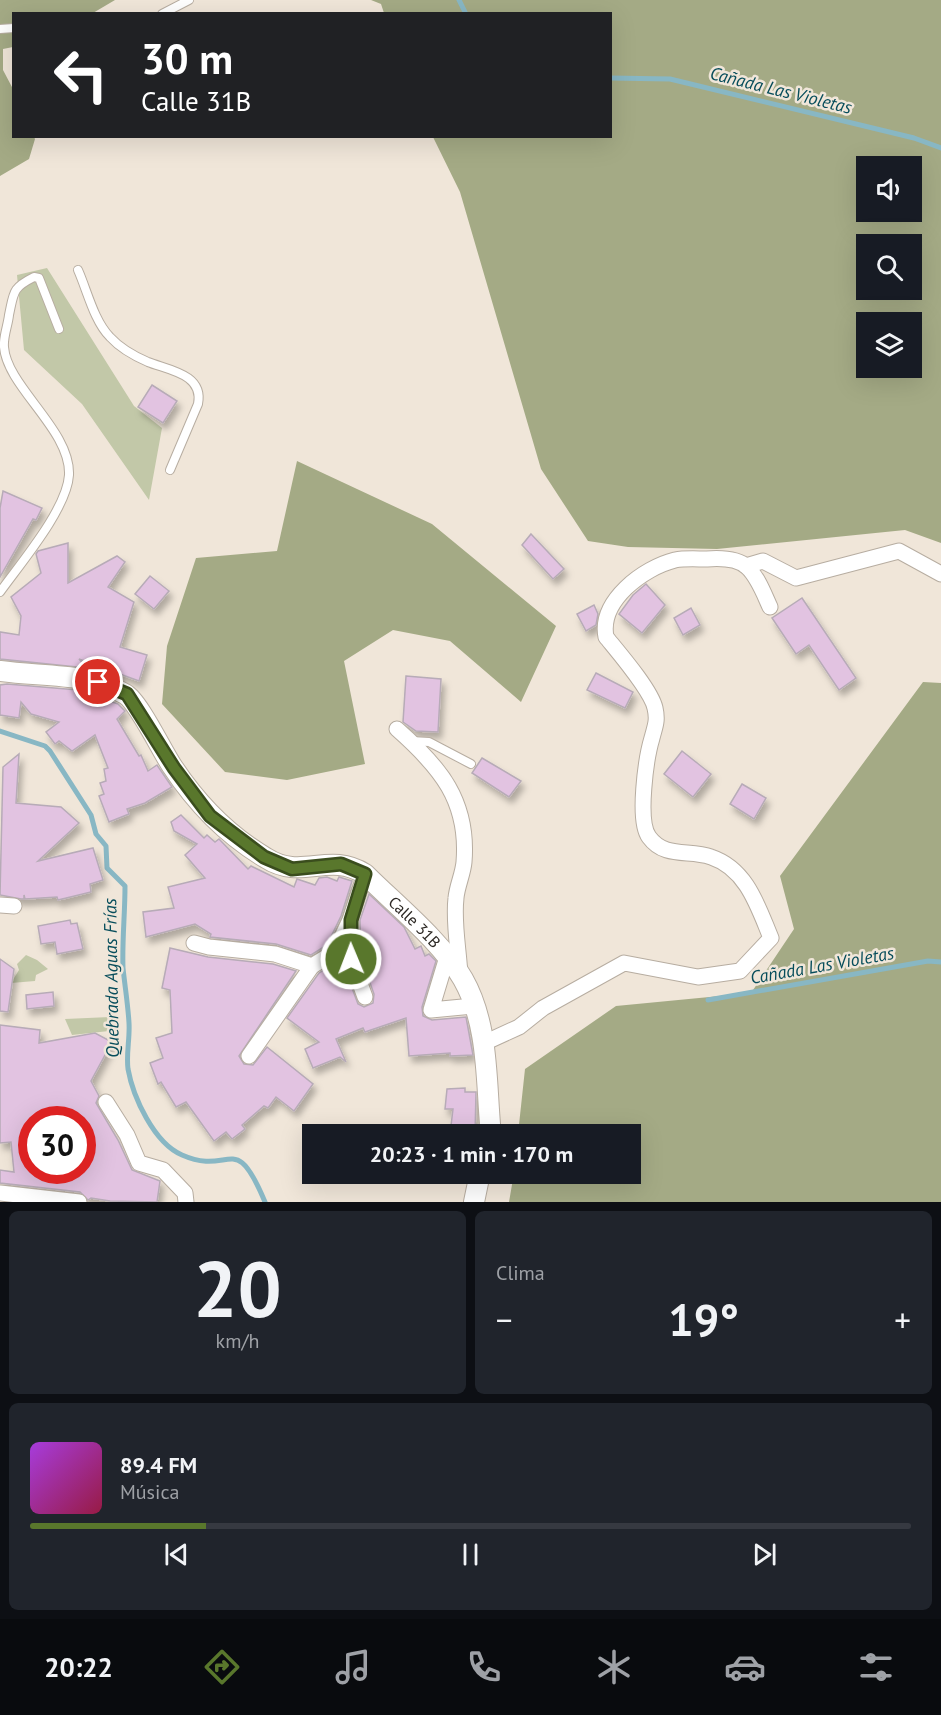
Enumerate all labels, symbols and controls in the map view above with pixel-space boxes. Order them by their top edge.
text: 30 m [141,31,233,86]
icon: left [42,36,120,114]
water label: Cañada Las Violetas [708,61,855,119]
text: Calle 31B [141,84,251,118]
map controls [856,156,922,378]
button: sound [856,156,922,222]
button: search [856,234,922,300]
button: layers [856,312,922,378]
pin [72,656,123,707]
icon: arrive [81,665,114,698]
street label: Calle 31B [384,892,445,952]
water label: Quebrada Aguas Frías [98,897,124,1058]
position arrow [319,927,383,991]
water label: Cañada Las Violetas [748,941,896,989]
speed limit sign: 30 [18,1106,96,1184]
text: 20:23 · 1 min · 170 m [370,1140,573,1168]
text: 20 [193,1238,282,1339]
text: Clima [496,1260,545,1286]
text: 19° [668,1290,739,1348]
text: − [496,1298,513,1341]
text: + [894,1298,911,1341]
text: km/h [216,1328,259,1354]
text: 89.4 FM [120,1451,197,1479]
text: Música [120,1479,179,1505]
icon: previous [160,1538,193,1571]
icon: pause [454,1538,487,1571]
icon: next [748,1538,781,1571]
icon: directions [201,1646,243,1688]
icon: music [332,1646,374,1688]
icon: phone [463,1646,505,1688]
icon: climate [593,1646,635,1688]
icon: car [724,1646,766,1688]
icon: filters [855,1646,897,1688]
text: 20:22 [44,1650,113,1684]

